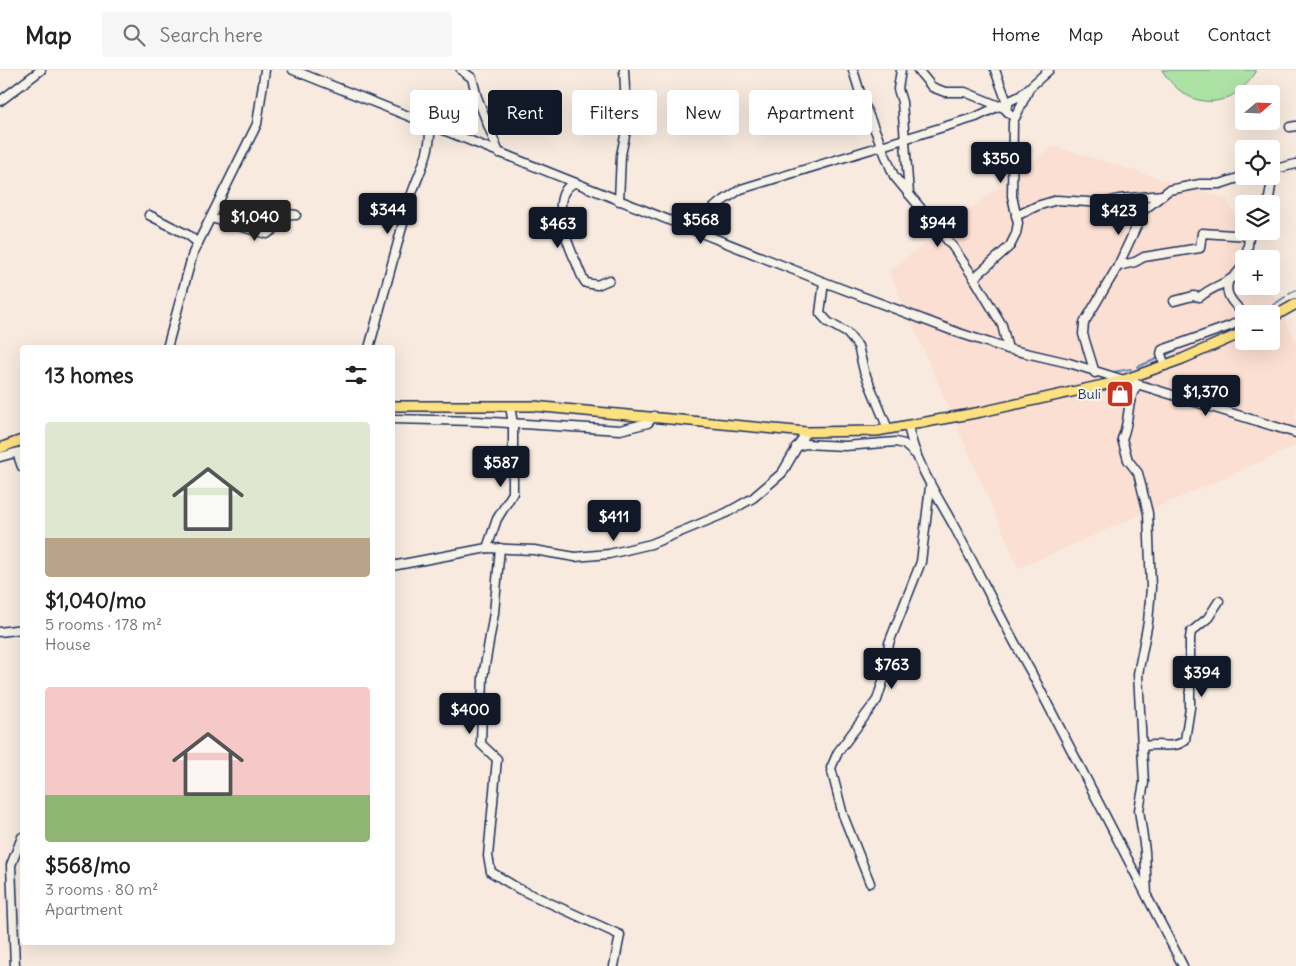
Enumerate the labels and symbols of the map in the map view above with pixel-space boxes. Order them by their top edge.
north arrow [1235,85,1280,130]
pin: $350 [971,142,1031,184]
pin: $344 [358,192,418,235]
pin: $423 [1089,194,1149,236]
pin: $1,040 [214,200,296,242]
pin: $568 [671,202,731,245]
pin: $463 [528,206,588,249]
pin: $944 [908,206,968,248]
pin: $1,370 [1165,374,1247,417]
shop icon: Buli [1105,379,1135,409]
place label: Buli [1077,385,1101,403]
pin: $587 [471,446,531,488]
pin: $411 [584,500,644,542]
pin: $763 [862,648,922,690]
pin: $394 [1172,656,1232,698]
pin: $400 [440,692,500,735]

